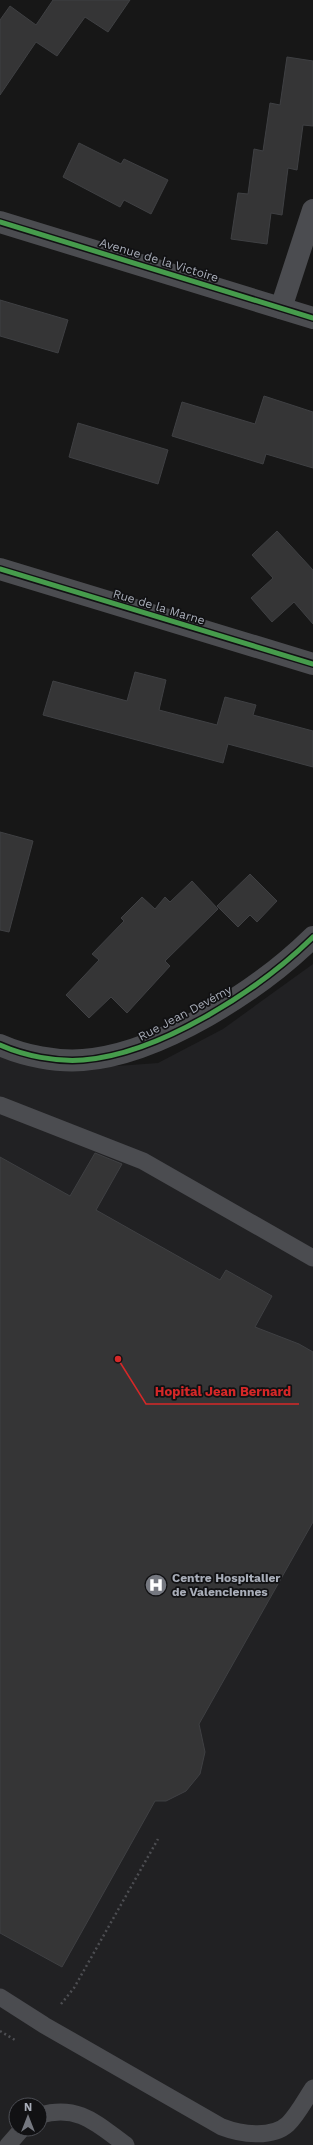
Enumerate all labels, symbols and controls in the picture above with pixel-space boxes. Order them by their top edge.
street label: Avenue de la Victoire [98,235,220,285]
street label: Rue de la Marne [111,586,207,628]
street label: Rue Jean Devémy [136,982,235,1044]
callout: Hopital Jean Bernard [146,1379,299,1404]
text: Hopital Jean Bernard [155,1384,291,1399]
place label: Centre Hospitalier de Valenciennes [172,1571,281,1599]
hospital icon: Centre Hospitalier de Valenciennes [143,1572,169,1598]
north arrow [8,2097,48,2137]
text: N [24,2101,32,2114]

